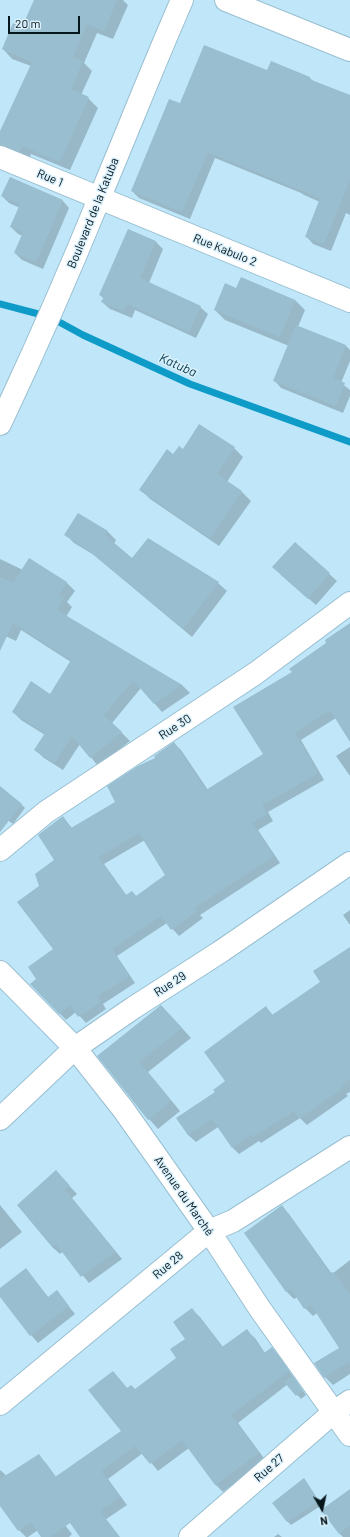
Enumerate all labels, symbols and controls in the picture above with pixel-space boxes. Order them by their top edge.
scale bar [10,8,82,34]
text: 20 m [15,16,41,30]
street label: Boulevard de la Katuba [64,156,122,270]
street label: Rue 1 [35,166,65,190]
street label: Rue Kabulo 2 [191,231,259,269]
water label: Katuba [157,350,199,380]
street label: Rue 30 [156,711,194,743]
street label: Rue 29 [151,968,189,1000]
street label: Avenue du Marché [151,1153,217,1239]
street label: Rue 28 [150,1248,186,1282]
street label: Rue 27 [251,1451,287,1485]
north arrow [302,1489,342,1529]
text: N [319,1514,329,1528]

